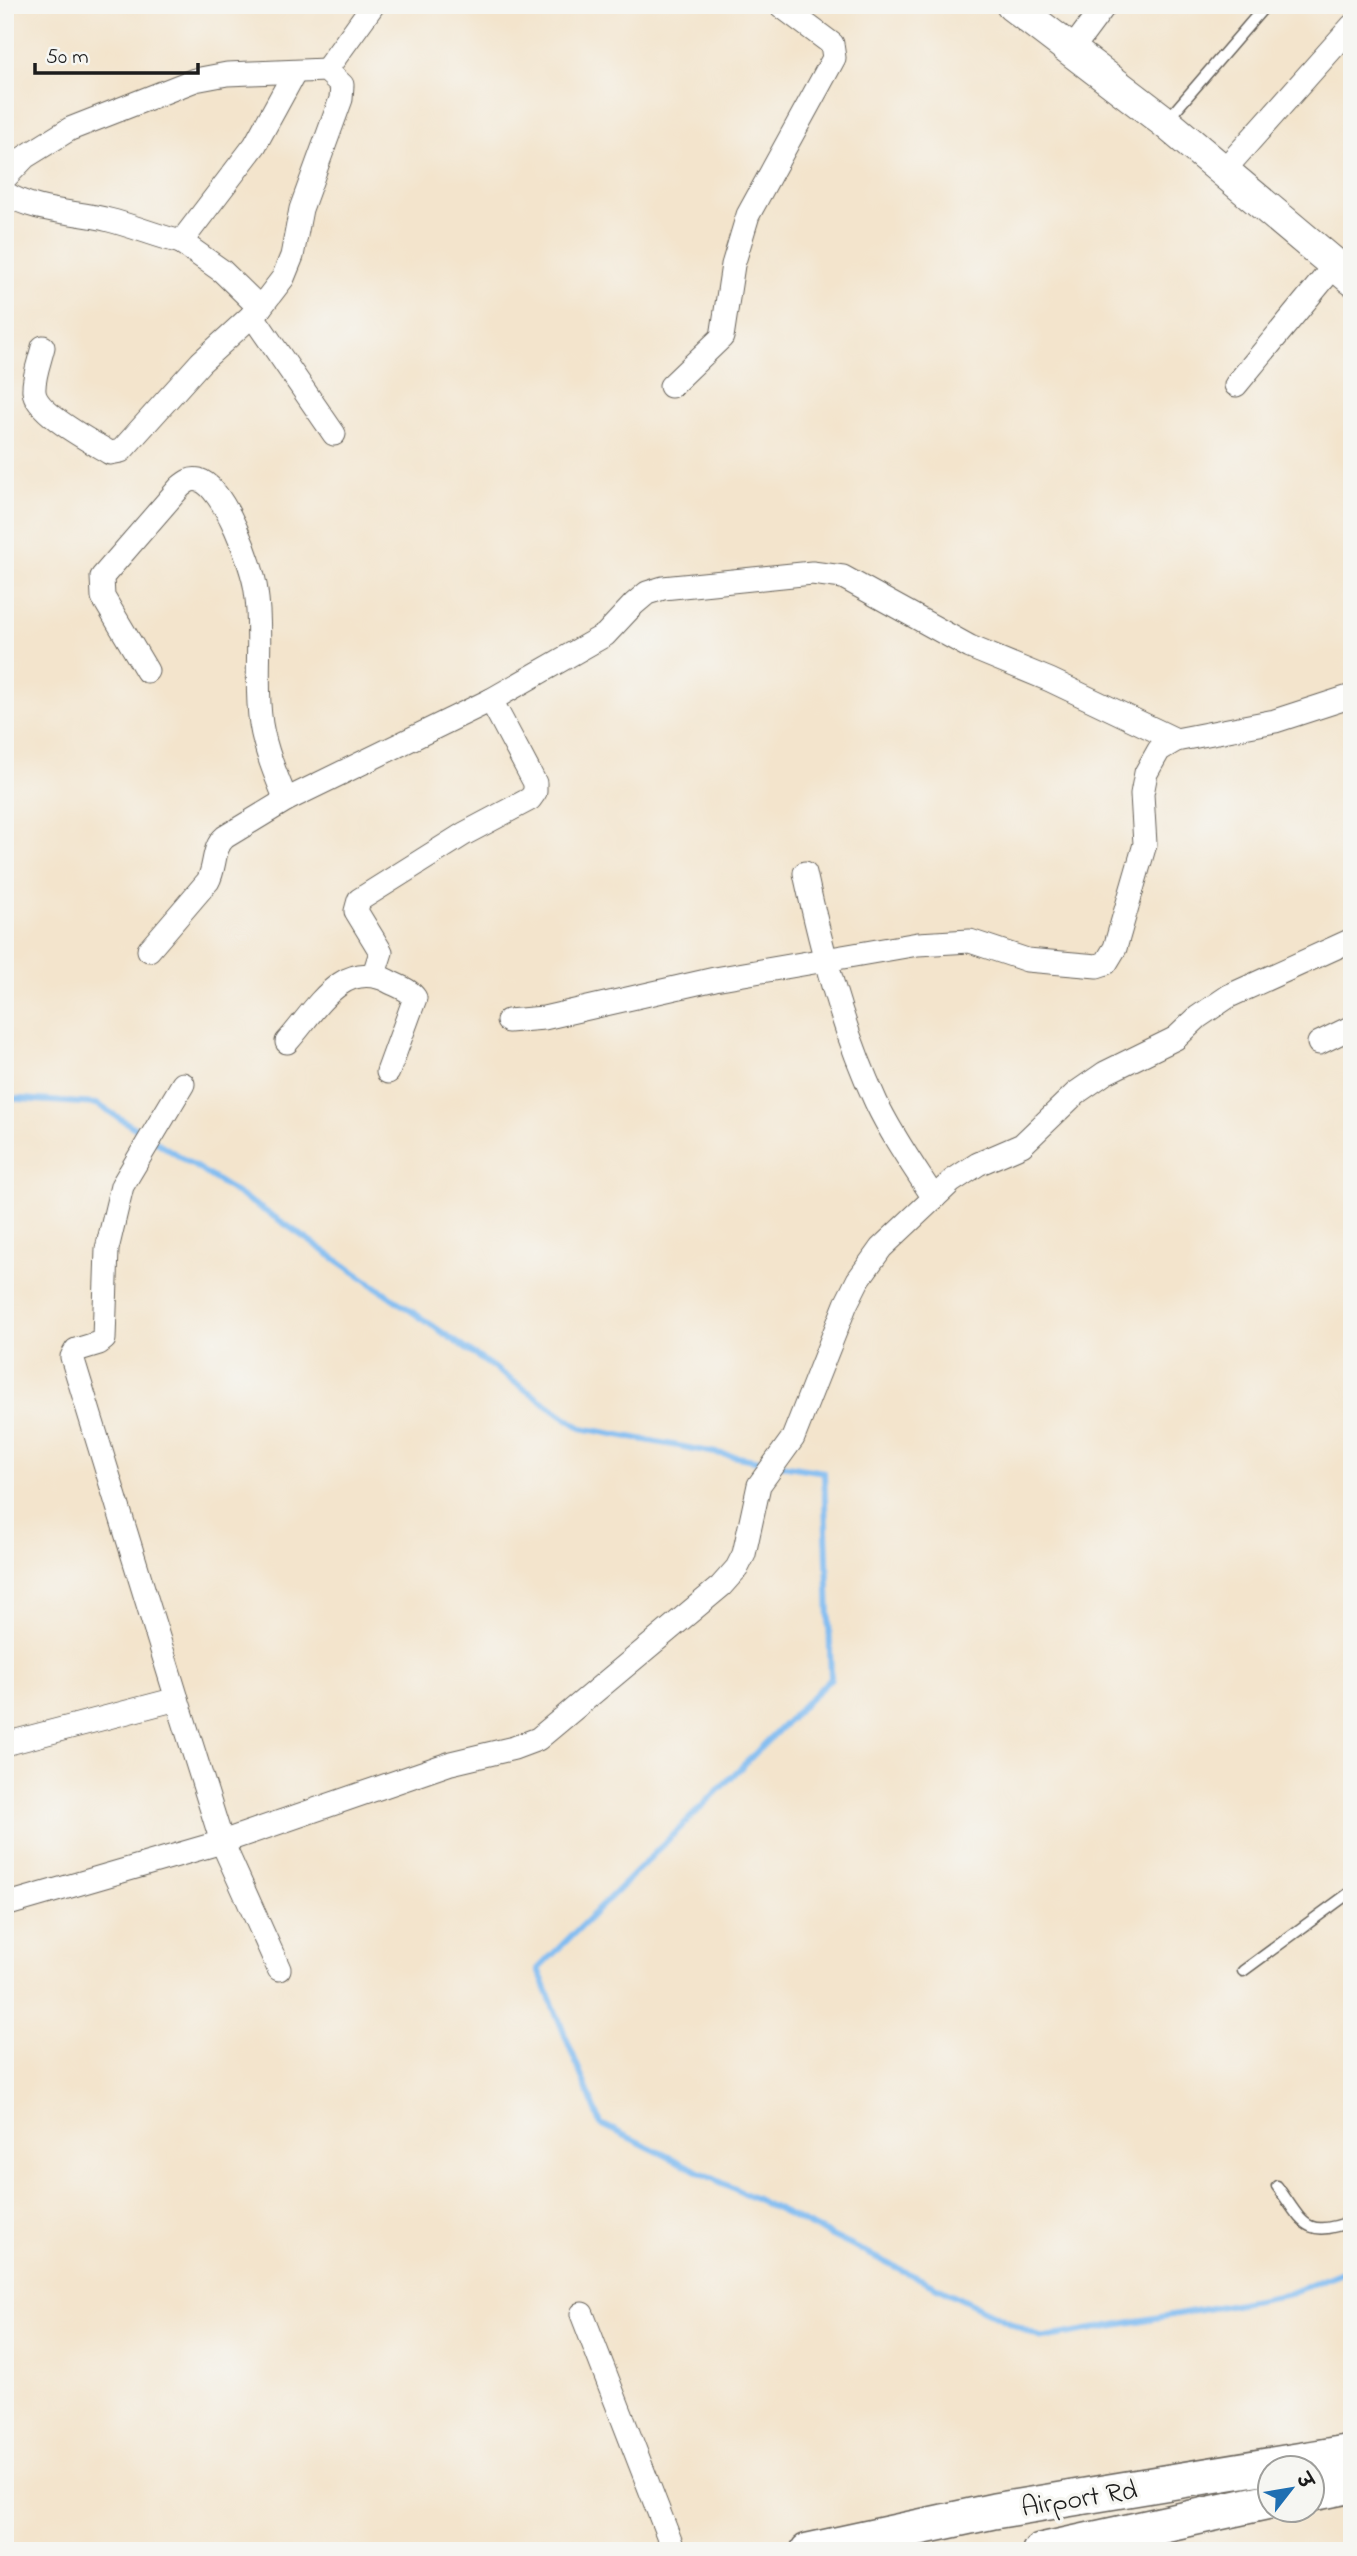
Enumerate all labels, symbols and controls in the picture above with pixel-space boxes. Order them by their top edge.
scale bar [35,32,198,76]
text: 50 m [46,43,89,73]
north arrow [1256,2454,1326,2524]
text: उ [1288,2467,1319,2496]
street label: Airport Rd [1019,2471,1141,2530]

